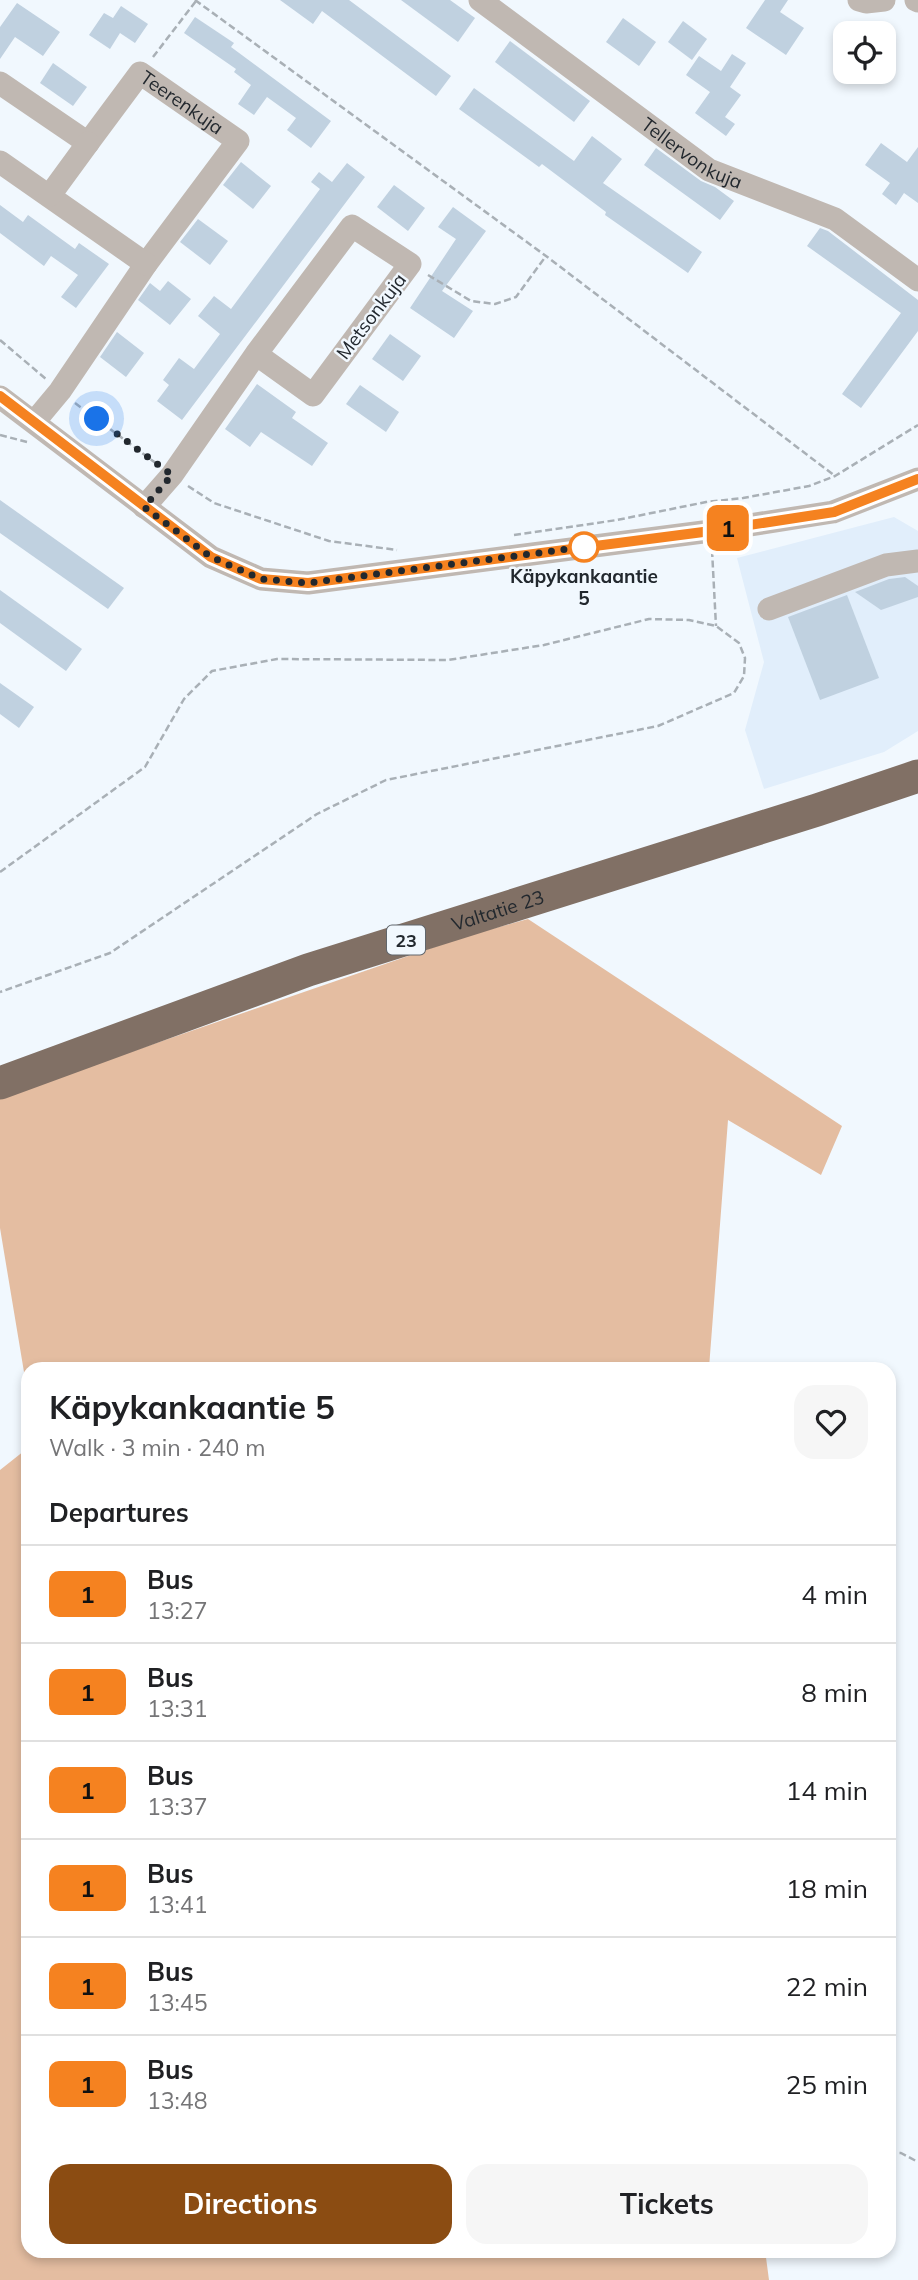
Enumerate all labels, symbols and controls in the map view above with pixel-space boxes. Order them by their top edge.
map controls [833,21,896,84]
button: locate [833,21,896,84]
street label: Teerenkuja [136,65,228,139]
street label: Tellervonkuja [637,112,746,194]
street label: Metsonkuja [331,268,411,364]
your location [79,401,114,436]
line badge: 1 [705,505,751,551]
text: 1 [721,513,735,543]
marker: Käpykankaantie 5 [569,532,599,562]
place label: Käpykankaantie 5 [510,564,658,610]
street label: Valtatie 23 [449,885,547,936]
road number: 23 [387,925,425,954]
button: heart [794,1385,868,1459]
text: Käpykankaantie 5 [49,1386,335,1427]
text: Walk · 3 min · 240 m [49,1433,266,1462]
text: Departures [49,1496,189,1529]
text: Bus [147,1563,193,1596]
text: 4 min [801,1578,868,1611]
text: 1 [80,1579,95,1609]
text: 13:27 [147,1596,207,1625]
text: Bus [147,1661,193,1694]
text: 8 min [801,1676,868,1709]
text: 1 [80,1677,95,1707]
text: 13:31 [147,1694,207,1723]
text: Bus [147,1759,193,1792]
text: 14 min [786,1774,868,1807]
text: 1 [80,1775,95,1805]
text: 13:37 [147,1792,207,1821]
text: Bus [147,1857,193,1890]
text: 18 min [786,1872,868,1905]
text: 1 [80,1873,95,1903]
text: 13:41 [147,1890,207,1919]
text: Bus [147,1955,193,1988]
text: 22 min [786,1970,868,2003]
text: 1 [80,1971,95,2001]
text: 13:45 [147,1988,207,2017]
text: Bus [147,2053,193,2086]
text: 25 min [786,2068,868,2101]
text: 1 [80,2069,95,2099]
text: 13:48 [147,2086,207,2115]
button: Directions [49,2164,452,2244]
button: Tickets [466,2164,868,2244]

